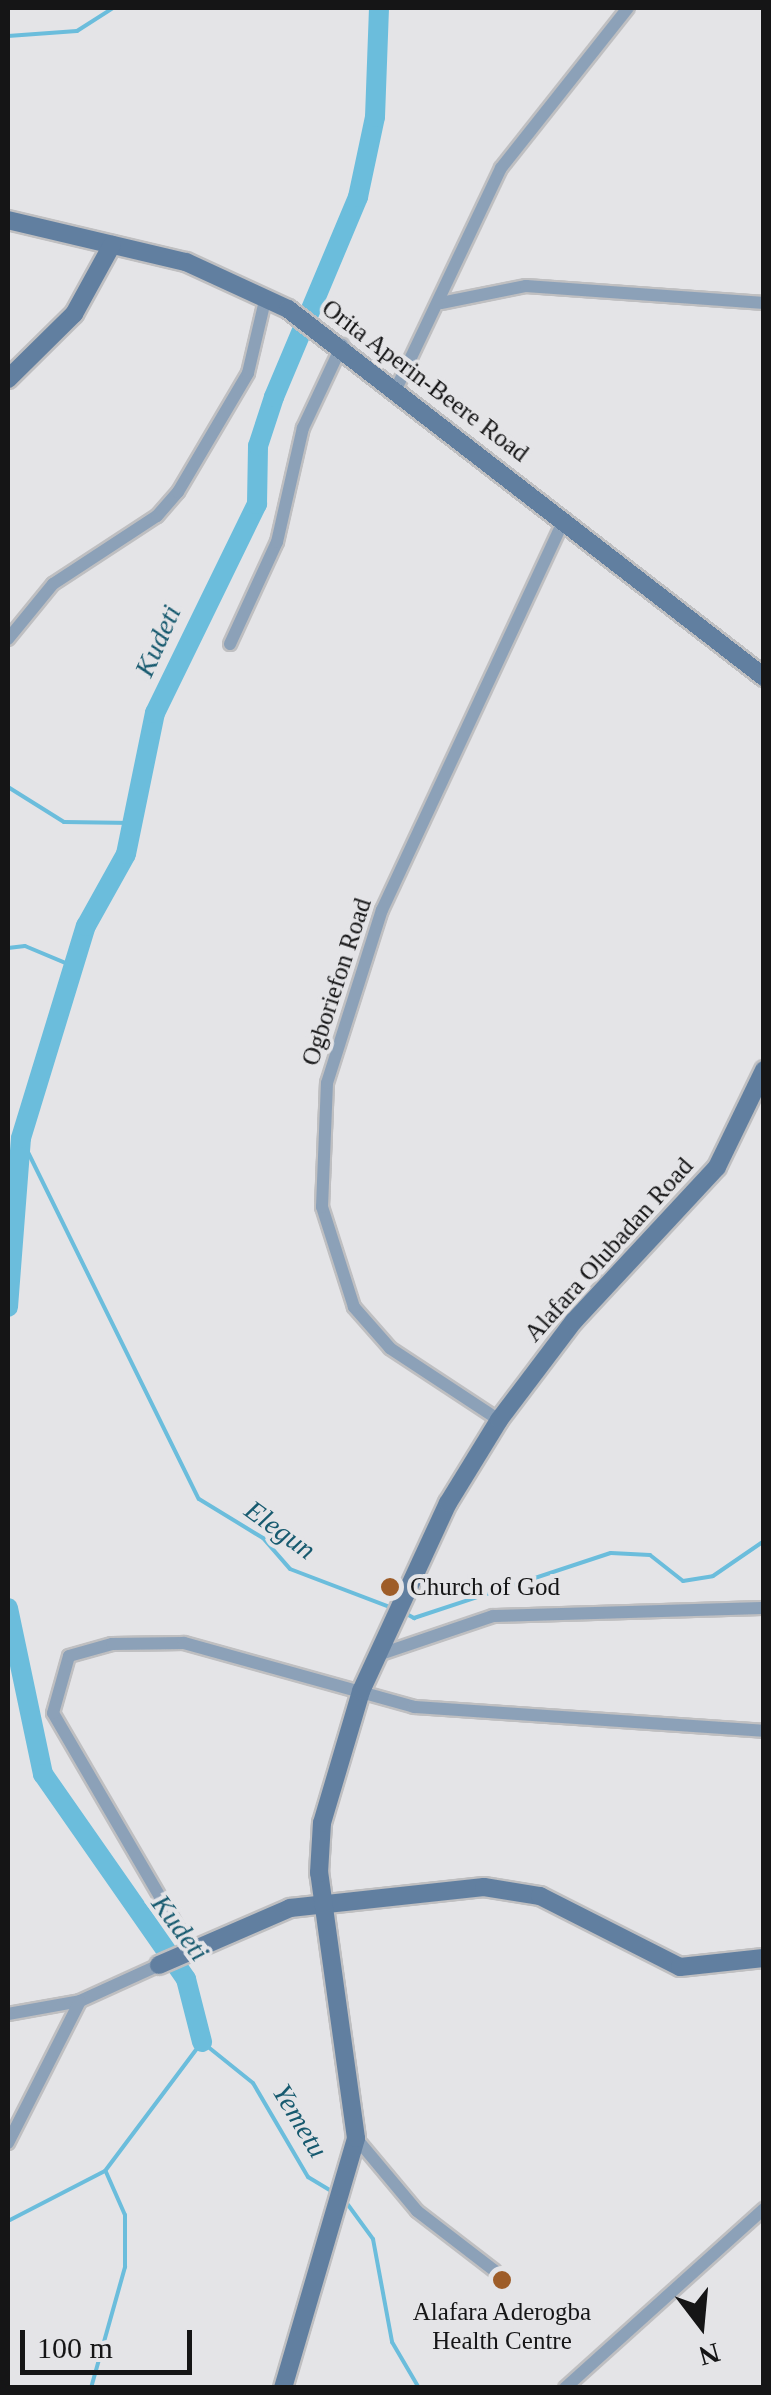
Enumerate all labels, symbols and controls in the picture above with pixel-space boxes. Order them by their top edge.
street label: Orita Aperin-Beere Road [315,293,535,469]
water label: Kudeti [127,600,189,682]
street label: Ogboriefon Road [296,894,378,1070]
street label: Alafara Olubadan Road [518,1152,700,1348]
water label: Elegun [238,1493,322,1567]
place label: Church of God [410,1572,560,1602]
marker: Church of God [379,1576,401,1598]
water label: Kudeti [144,1888,216,1968]
water label: Yemetu [265,2078,335,2164]
marker: Alafara Aderogba Health Centre [489,2267,515,2293]
north arrow [651,2275,751,2375]
place label: Alafara Aderogba Health Centre [412,2298,592,2357]
scale bar [25,2310,198,2372]
text: 100 m [37,2331,113,2364]
text: N [695,2337,723,2372]

